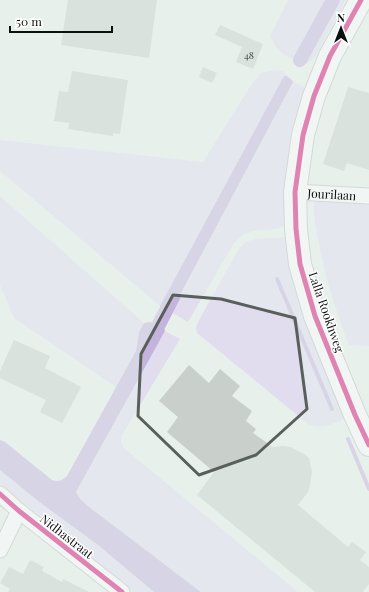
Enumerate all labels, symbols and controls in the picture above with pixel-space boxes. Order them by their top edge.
scale bar [10,8,112,34]
north arrow [321,8,361,48]
text: N [337,10,345,25]
text: 50 m [16,13,42,29]
house number: 48 [244,48,254,62]
street label: Jourilaan [306,185,357,203]
street label: Lalla Rookhweg [306,270,348,355]
street label: Nidhastraat [37,510,97,562]

